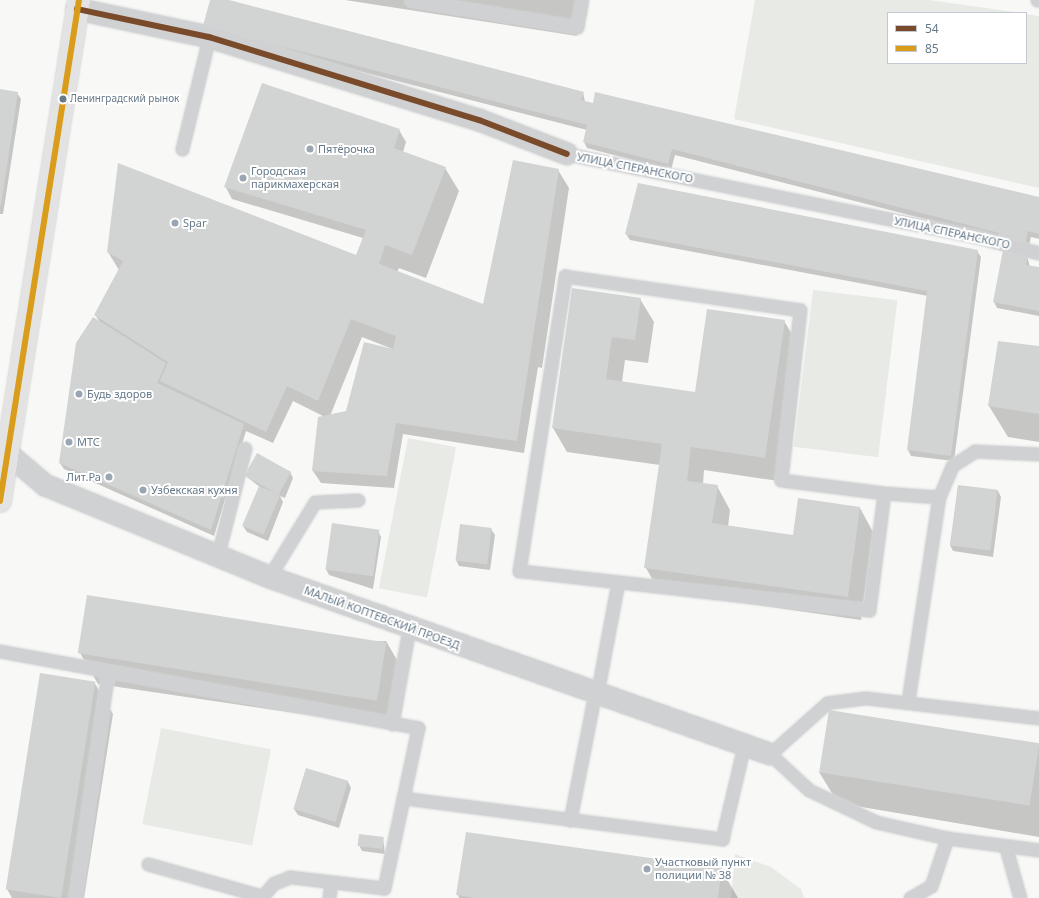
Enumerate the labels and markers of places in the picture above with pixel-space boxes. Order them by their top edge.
place label: Ленинградский рынок [70,93,179,105]
marker: Ленинградский рынок [58,94,68,104]
place label: Пятёрочка [318,142,375,156]
marker: Пятёрочка [305,144,315,154]
place label: Городская парикмахерская [251,165,339,191]
marker: Городская парикмахерская [238,173,248,183]
place label: Spar [183,216,207,230]
marker: Spar [170,218,180,228]
place label: Будь здоров [87,387,152,401]
marker: Будь здоров [74,389,84,399]
place label: МТС [77,435,100,449]
marker: МТС [64,437,74,447]
place label: Лит.Ра [66,470,101,484]
marker: Лит.Ра [104,472,114,482]
place label: Узбекская кухня [151,483,238,497]
marker: Узбекская кухня [138,485,148,495]
place label: Участковый пункт полиции № 38 [655,856,751,882]
marker: Участковый пункт полиции № 38 [642,864,652,874]

